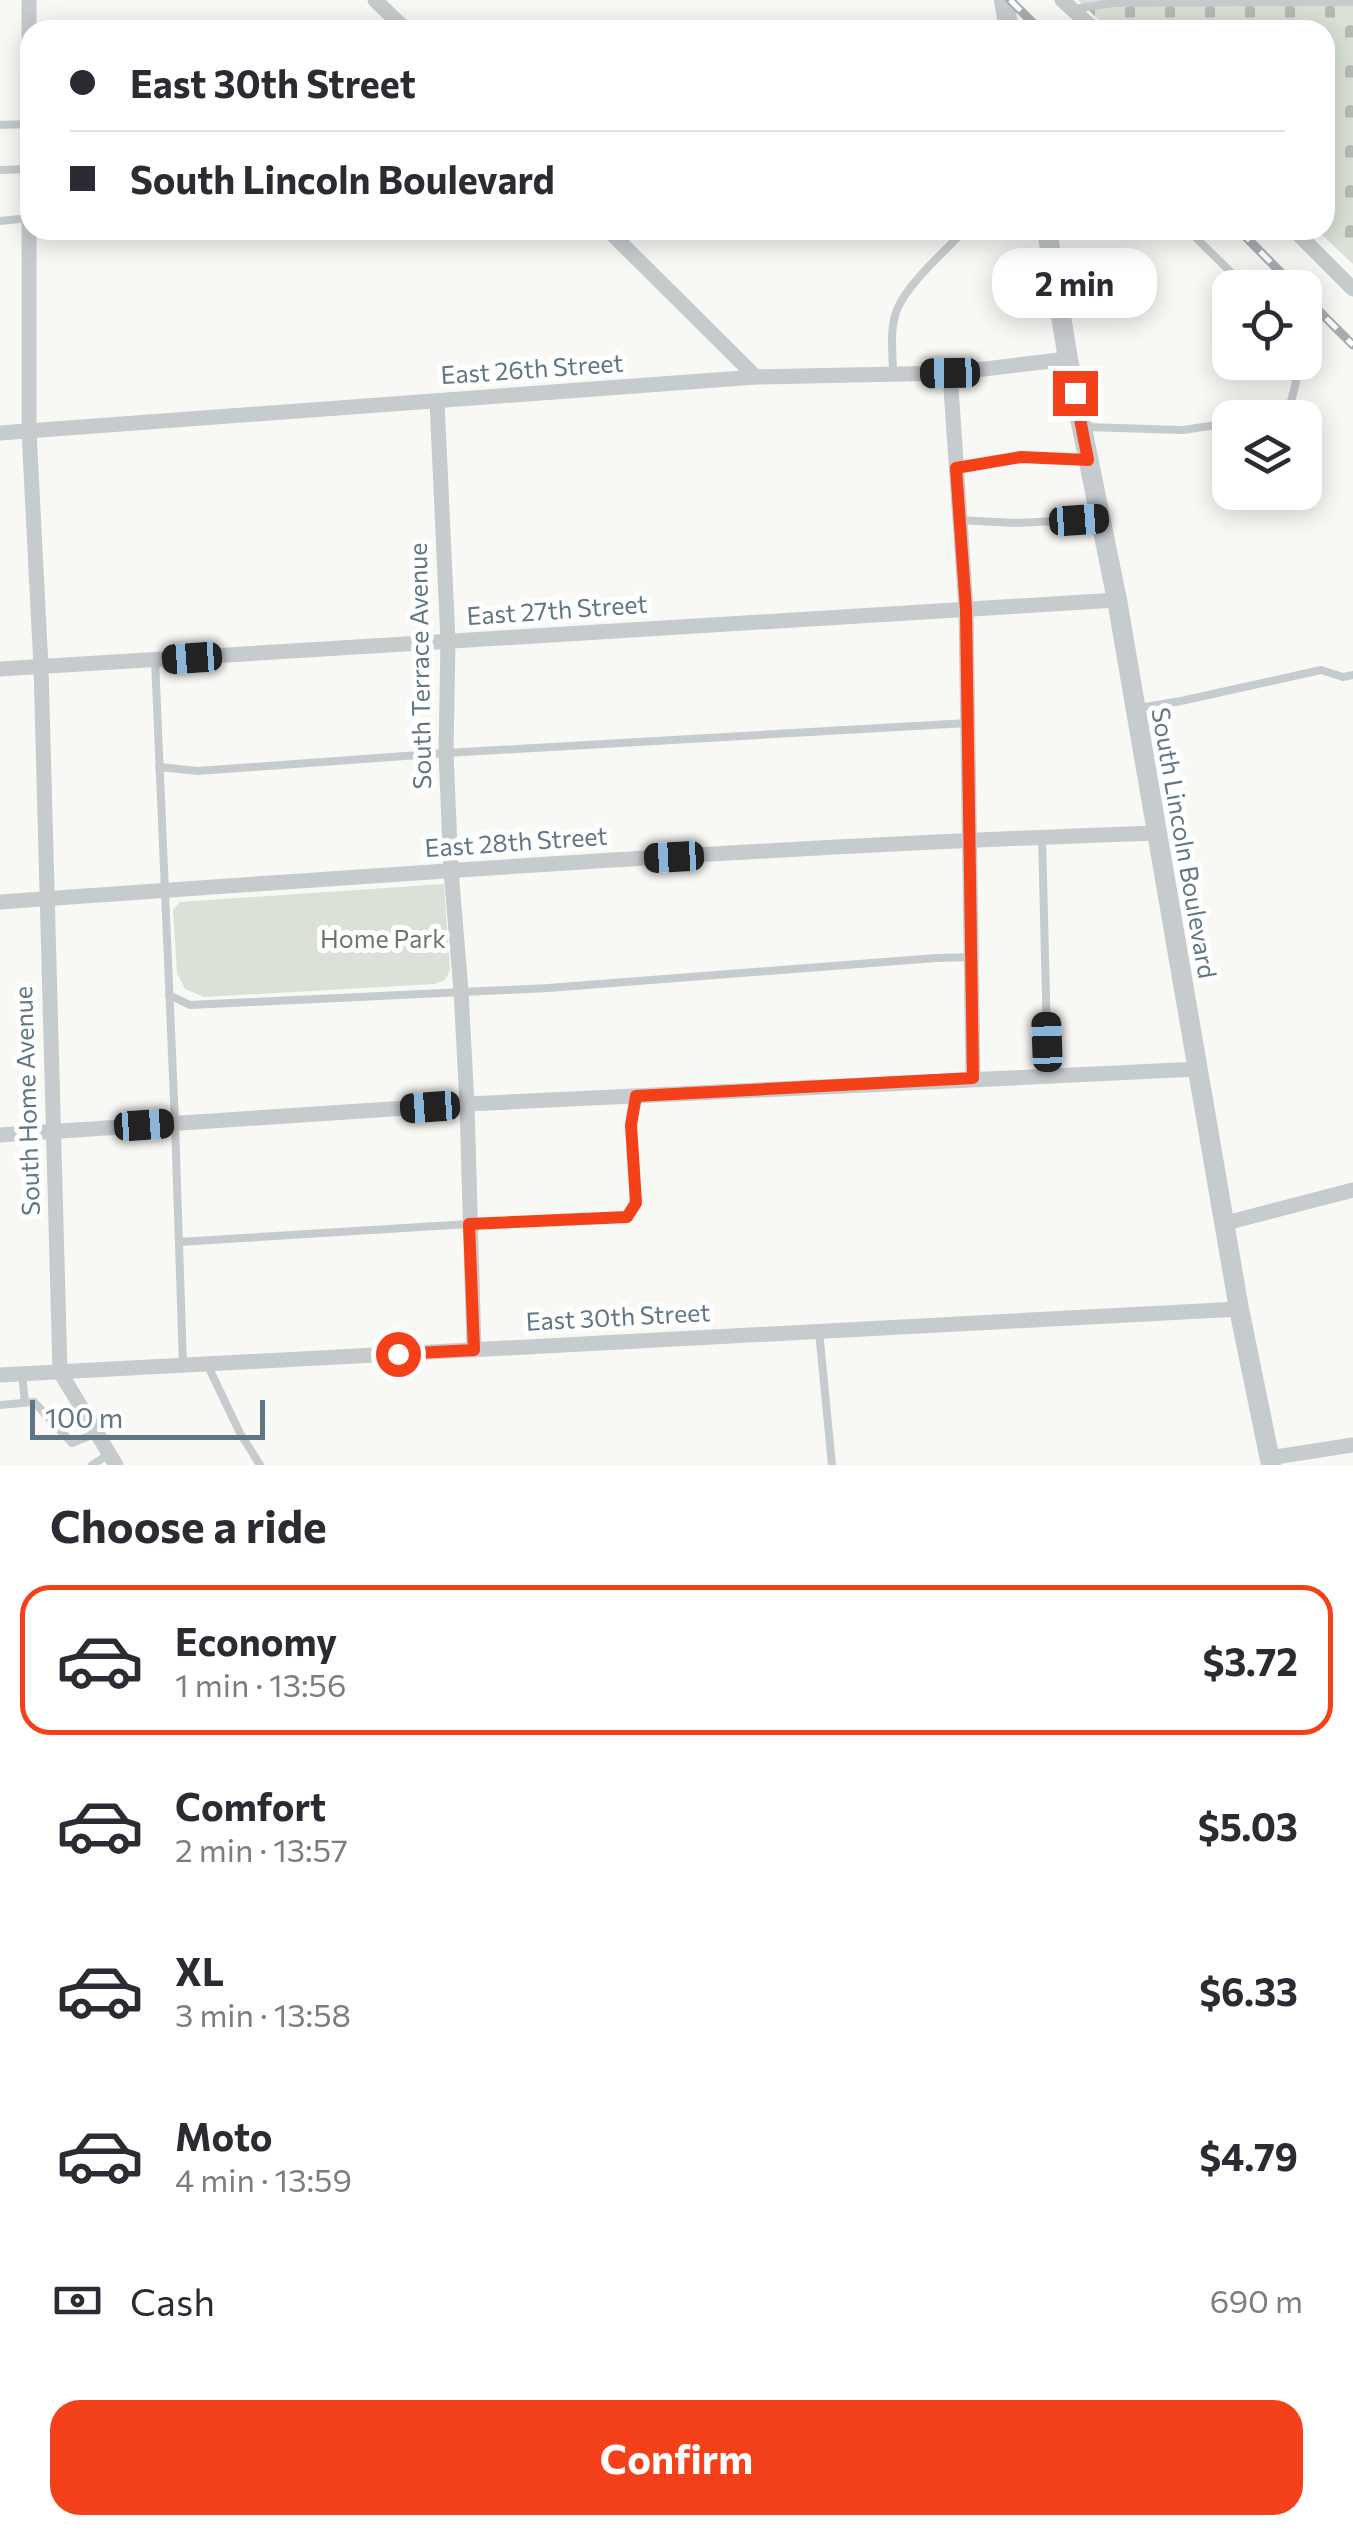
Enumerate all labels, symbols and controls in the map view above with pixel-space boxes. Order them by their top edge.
text: East 30th Street [130,59,416,106]
text: South Lincoln Boulevard [130,155,555,202]
callout: 2 min [992,248,1158,318]
text: 2 min [1035,263,1114,303]
map controls [1212,270,1322,510]
button: locate [1212,270,1322,380]
street label: East 26th Street [439,347,624,389]
car [920,357,980,389]
route end [1053,371,1098,416]
button: layers [1212,400,1322,510]
car [1048,503,1110,537]
street label: South Terrace Avenue [402,542,436,790]
street label: East 27th Street [465,588,648,630]
car [161,641,223,675]
street label: South Lincoln Boulevard [1146,705,1224,981]
street label: East 28th Street [423,820,608,862]
car [643,840,705,874]
park label: Home Park [320,923,446,953]
street label: South Home Avenue [7,986,45,1216]
car [1031,1011,1063,1073]
car [399,1090,461,1124]
car [113,1108,175,1142]
street label: East 30th Street [525,1296,711,1336]
route start [376,1332,421,1377]
scale bar [30,1395,265,1440]
text: 100 m [45,1400,123,1434]
text: Choose a ride [50,1497,327,1552]
icon: car [55,1615,145,1705]
text: Economy [175,1617,337,1664]
text: $3.72 [1202,1637,1298,1684]
text: 1 min · 13:56 [175,1664,346,1704]
icon: car [55,1780,145,1870]
text: Comfort [175,1782,326,1829]
text: $5.03 [1198,1802,1298,1849]
text: 2 min · 13:57 [175,1829,348,1869]
icon: car [55,1945,145,2035]
text: XL [175,1947,224,1994]
text: $6.33 [1199,1967,1298,2014]
text: 3 min · 13:58 [175,1994,351,2034]
icon: car [55,2110,145,2200]
text: Moto [175,2112,273,2159]
text: $4.79 [1199,2132,1298,2179]
text: 4 min · 13:59 [175,2159,352,2199]
icon: cash [50,2273,105,2328]
text: Cash [130,2277,215,2324]
text: 690 m [1210,2280,1303,2320]
button: Confirm [50,2400,1303,2515]

